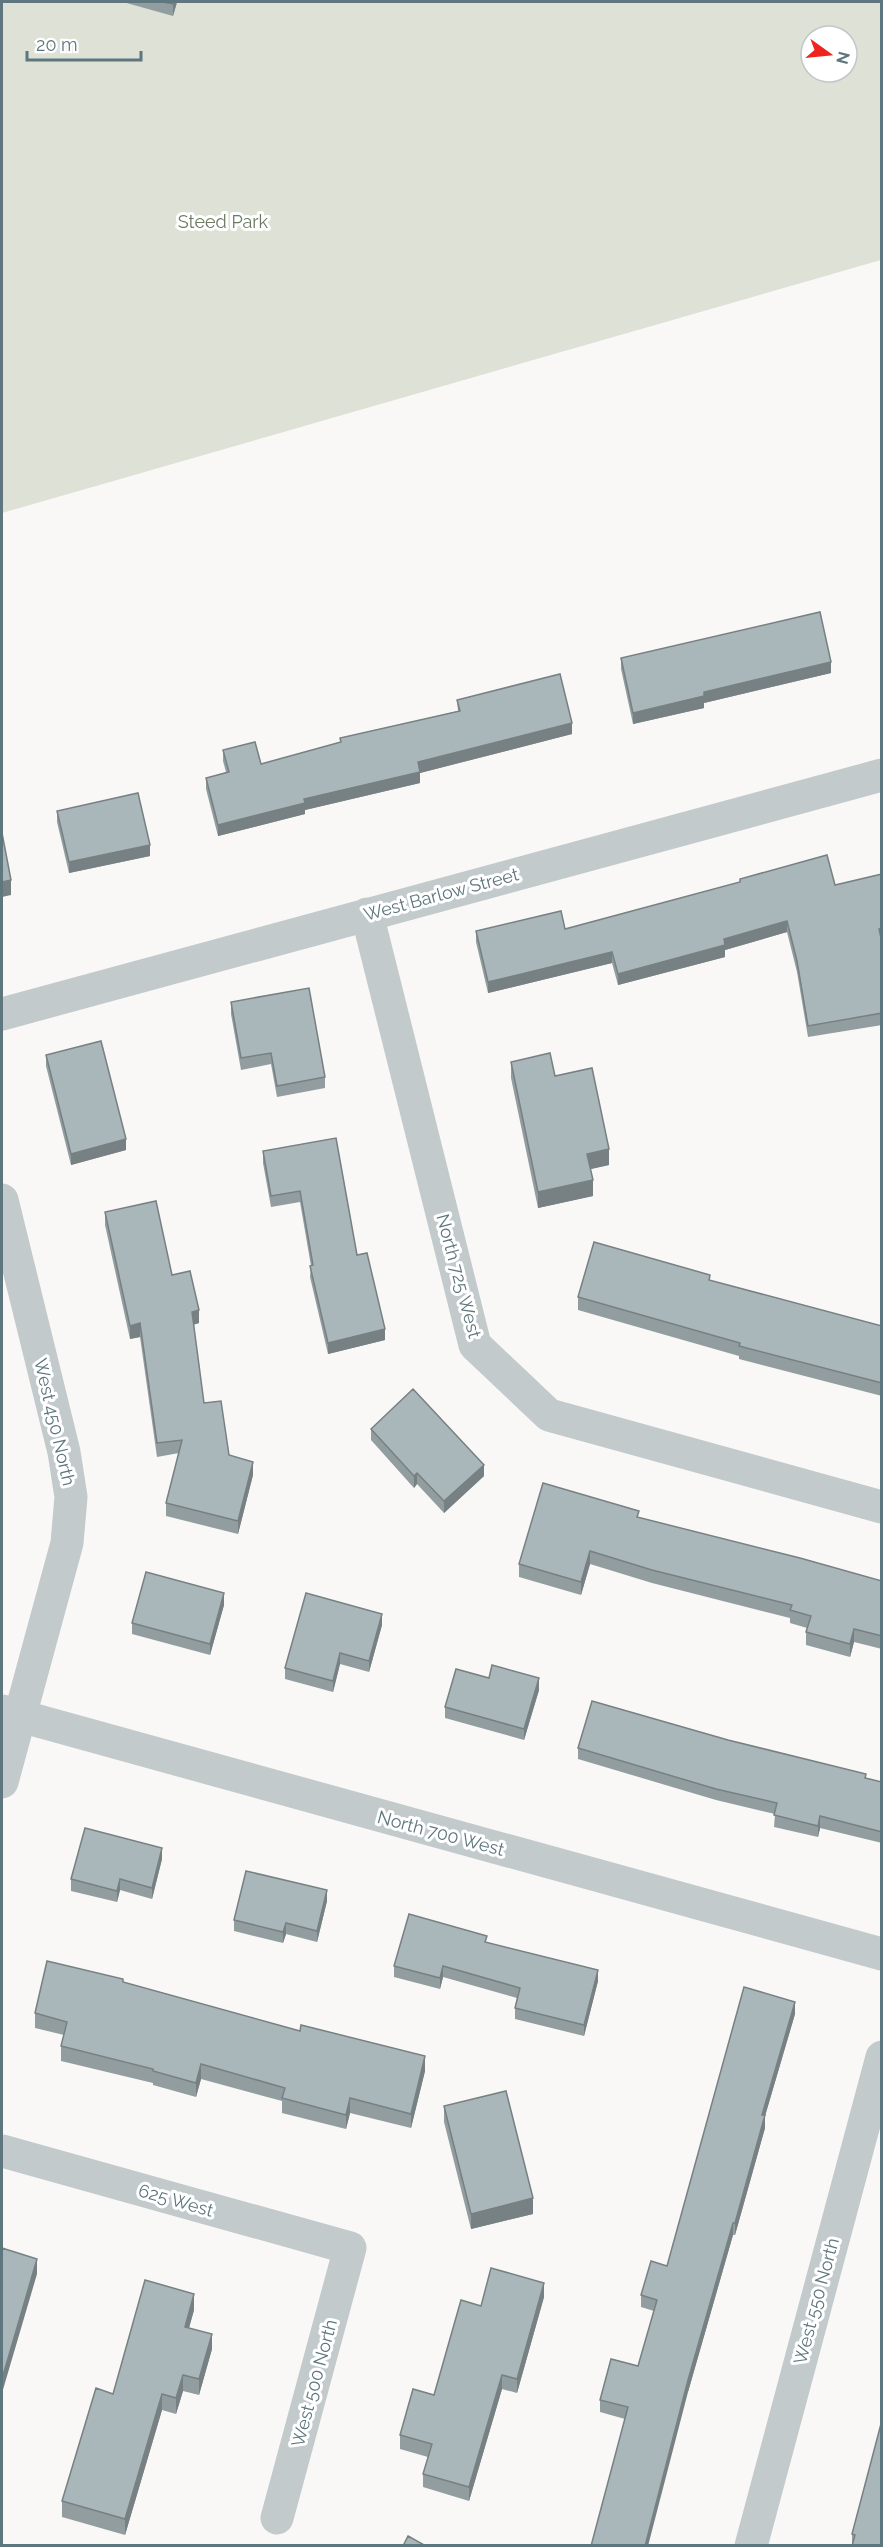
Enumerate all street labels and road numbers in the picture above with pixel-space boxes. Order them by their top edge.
street label: West Barlow Street [361,863,521,925]
street label: North 725 West [432,1212,486,1340]
street label: West 450 North [30,1356,80,1488]
street label: North 700 West [375,1806,507,1860]
street label: 625 West [136,2179,216,2221]
street label: West 550 North [789,2235,843,2367]
street label: West 500 North [287,2317,341,2449]

